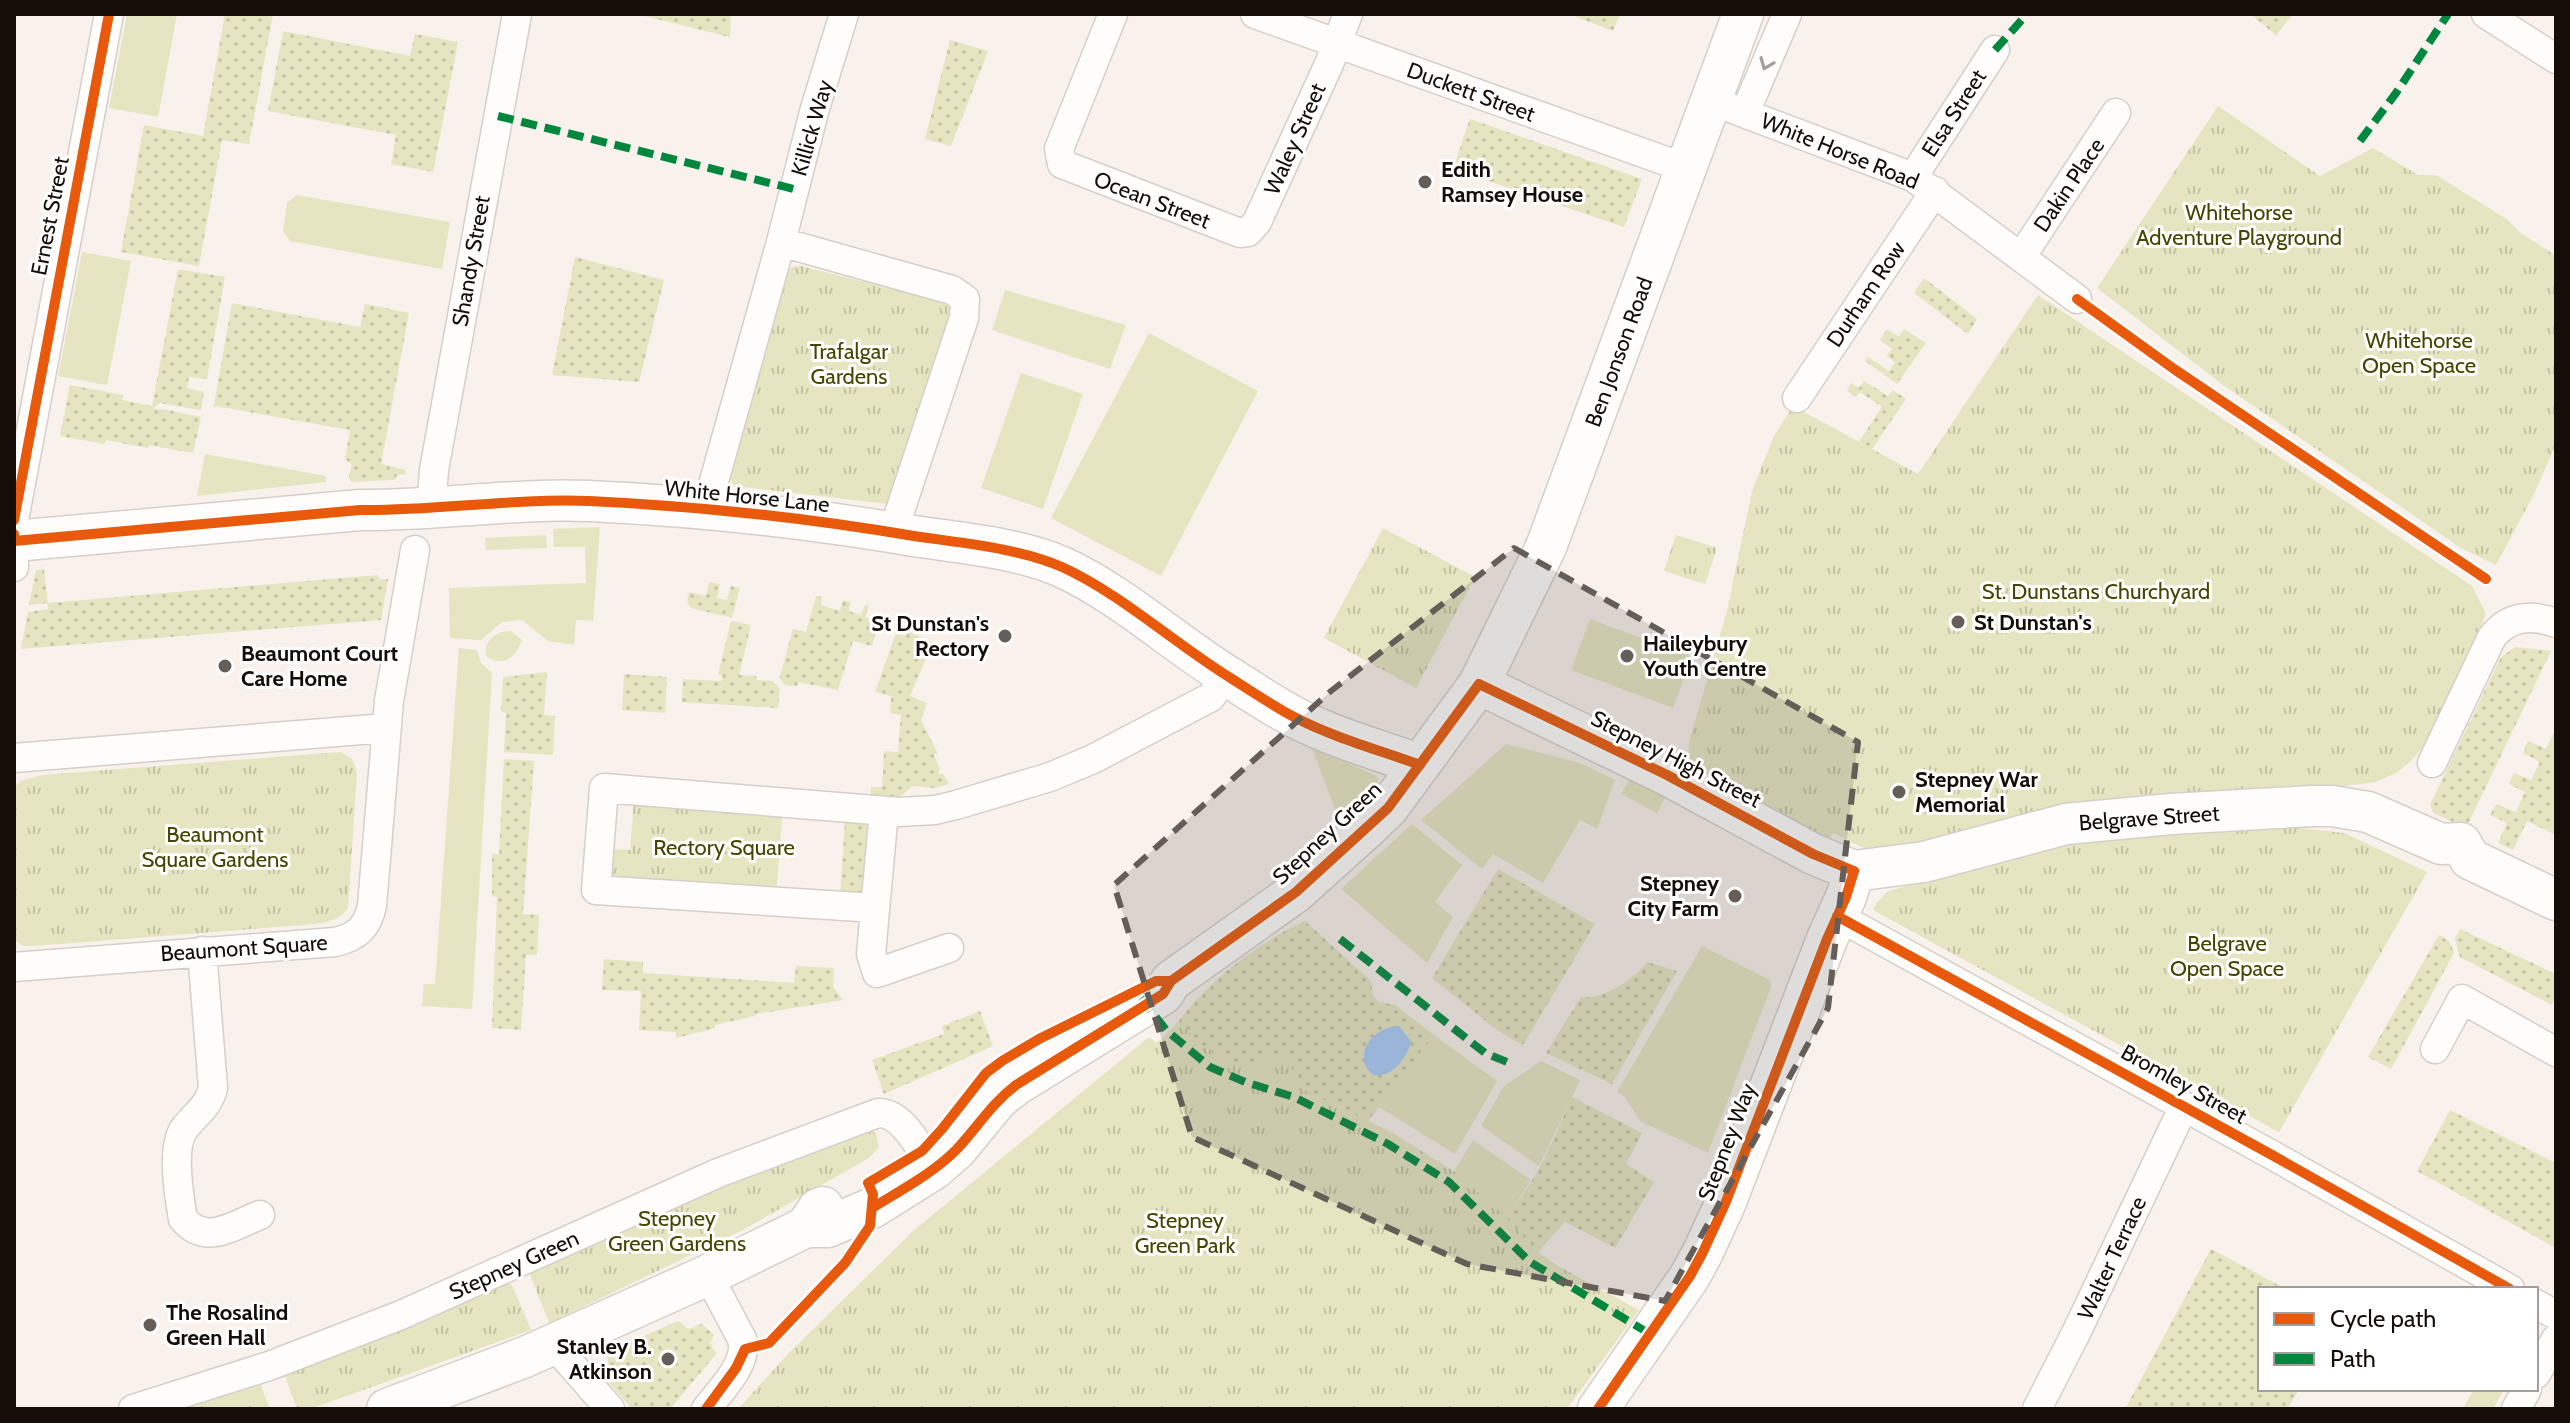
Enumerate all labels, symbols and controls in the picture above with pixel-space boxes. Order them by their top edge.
street label: Duckett Street [1403,56,1539,128]
one-way arrow [1760,56,1776,70]
street label: Elsa Street [1916,64,1992,162]
street label: Killick Way [785,77,839,179]
street label: Waley Street [1258,78,1332,199]
street label: White Horse Road [1757,107,1923,195]
street label: Dakin Place [2028,133,2110,237]
street label: Ernest Street [25,154,75,278]
place label: Edith Ramsey House [1441,156,1583,208]
street label: Ocean Street [1090,165,1214,235]
marker: Edith Ramsey House [1416,173,1434,191]
street label: Shandy Street [446,193,496,328]
park label: Whitehorse Adventure Playground [2136,199,2342,251]
street label: Durham Row [1821,236,1911,352]
street label: Ben Jonson Road [1579,273,1659,431]
park label: Whitehorse Open Space [2362,327,2476,379]
park label: Trafalgar Gardens [810,338,888,390]
street label: White Horse Lane [663,474,831,518]
park label: St. Dunstans Churchyard [1982,578,2210,605]
place label: St Dunstan's [1974,609,2092,636]
place label: St Dunstan's Rectory [871,610,989,662]
marker: St Dunstan's [1949,613,1967,631]
marker: St Dunstan's Rectory [996,627,1014,645]
place label: Haileybury Youth Centre [1642,630,1766,682]
place label: Beaumont Court Care Home [241,640,398,692]
marker: Haileybury Youth Centre [1618,647,1636,665]
marker: Beaumont Court Care Home [216,657,234,675]
street label: Stepney High Street [1586,704,1766,814]
place label: Stepney War Memorial [1915,766,2038,818]
street label: Stepney Green [1267,776,1387,890]
marker: Stepney War Memorial [1890,783,1908,801]
street label: Belgrave Street [2078,800,2221,836]
park label: Beaumont Square Gardens [142,821,288,873]
park label: Rectory Square [653,834,795,861]
place label: Stepney City Farm [1627,870,1719,922]
marker: Stepney City Farm [1726,887,1744,905]
street label: Beaumont Square [160,929,328,967]
park label: Belgrave Open Space [2170,930,2284,982]
street label: Bromley Street [2116,1038,2252,1130]
street label: Stepney Way [1692,1079,1762,1205]
street label: Walter Terrace [2072,1192,2152,1324]
park label: Stepney Green Gardens [608,1205,746,1257]
park label: Stepney Green Park [1135,1207,1236,1259]
street label: Stepney Green [445,1224,583,1306]
legend [2258,1287,2538,1391]
place label: The Rosalind Green Hall [166,1299,288,1351]
text: Cycle path [2330,1304,2436,1333]
marker: The Rosalind Green Hall [141,1316,159,1334]
place label: Stanley B. Atkinson [557,1333,652,1385]
text: Path [2330,1344,2376,1373]
marker: Stanley B. Atkinson [659,1350,677,1368]

